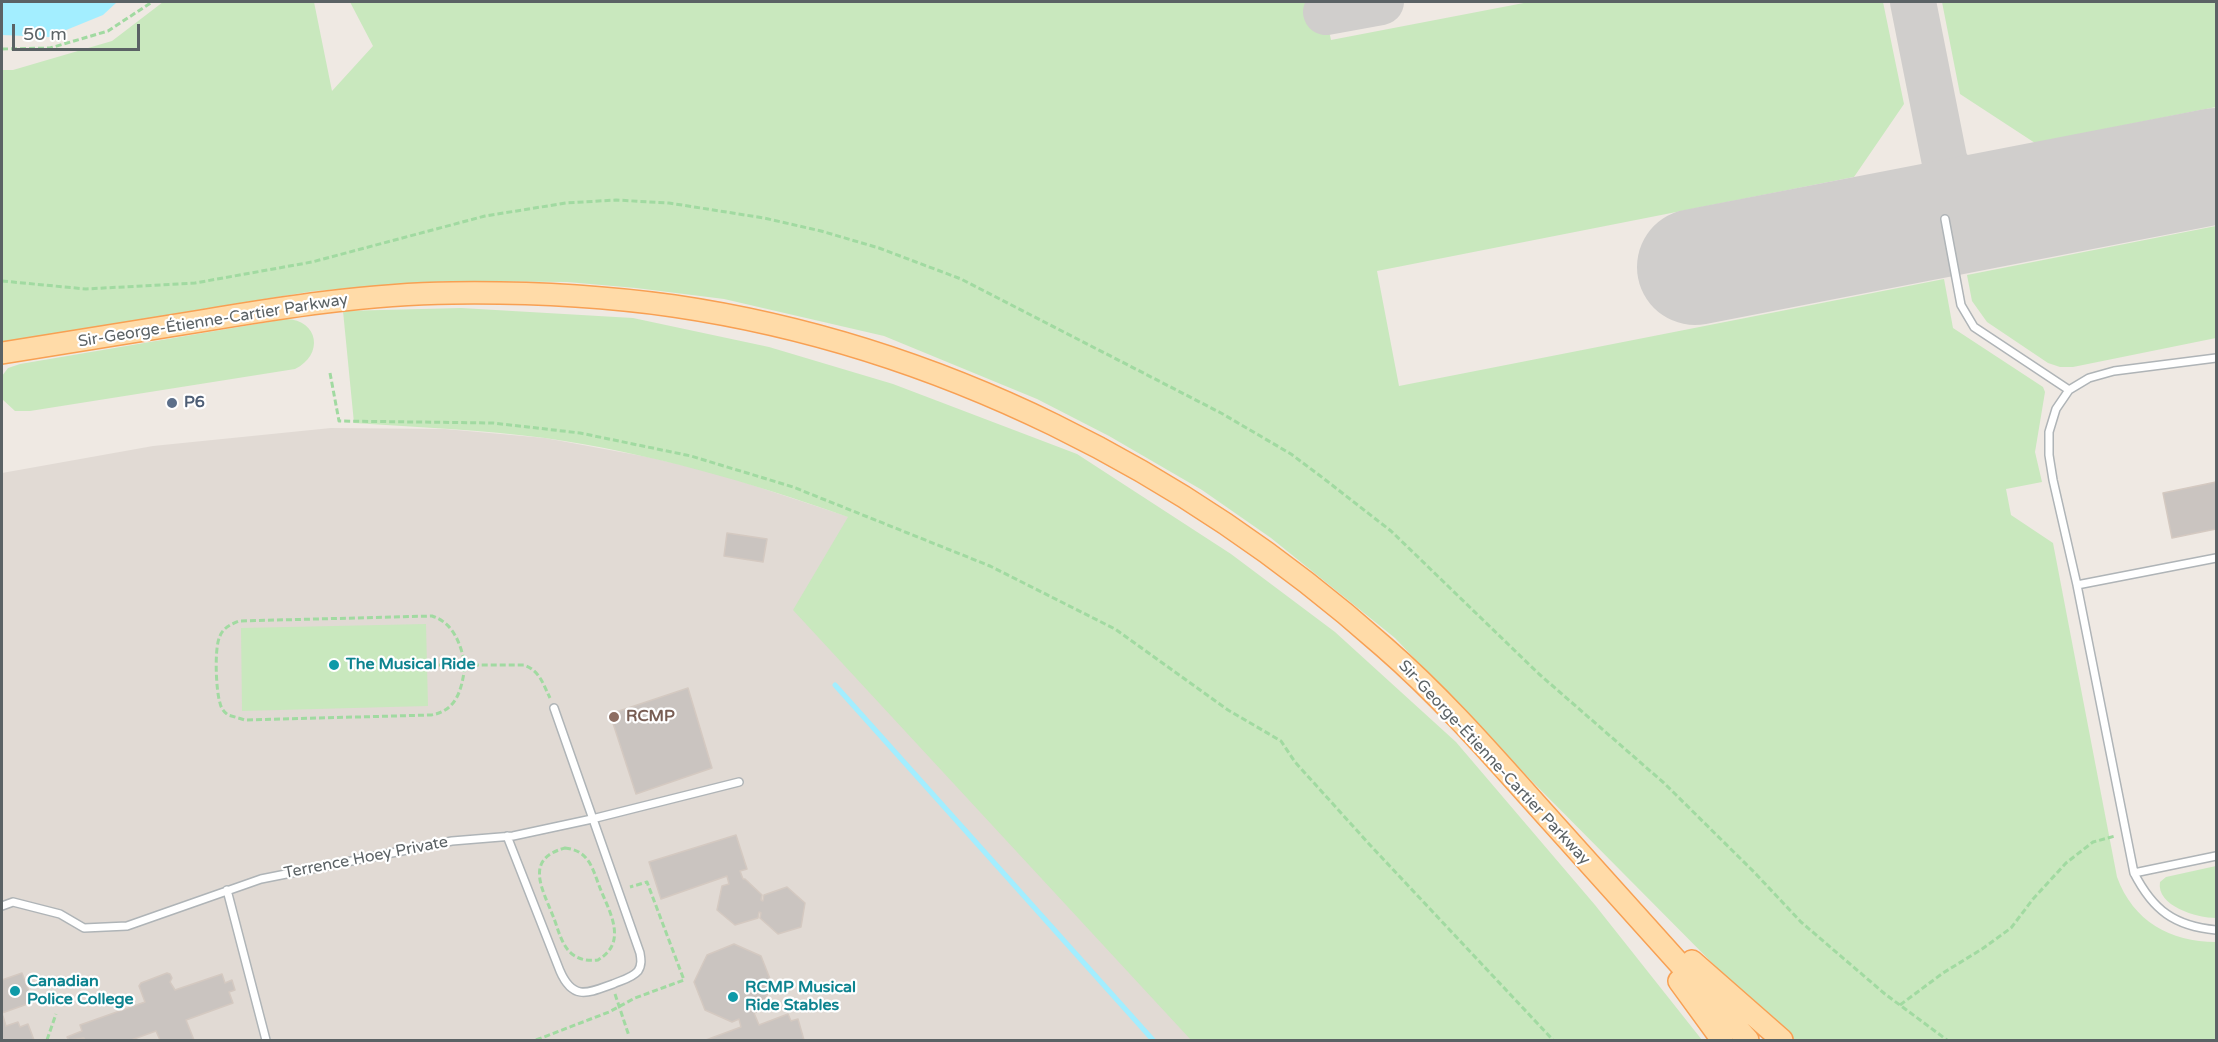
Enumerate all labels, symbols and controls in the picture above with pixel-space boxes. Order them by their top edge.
scale bar [15,12,142,50]
text: 50 m [23,23,67,45]
street label: Sir-George-Étienne-Cartier Parkway [77,290,349,352]
place label: P6 [184,393,205,413]
marker: P6 [165,396,179,410]
place label: The Musical Ride [346,655,475,675]
street label: Sir-George-Étienne-Cartier Parkway [1394,657,1594,869]
marker: The Musical Ride [327,658,341,672]
place label: RCMP [626,707,675,727]
marker: RCMP [607,710,621,724]
street label: Terrence Hoey Private [282,833,450,883]
place label: Canadian Police College [27,972,134,1010]
place label: RCMP Musical Ride Stables [745,978,856,1016]
marker: Canadian Police College [8,984,22,998]
marker: RCMP Musical Ride Stables [726,990,740,1004]

